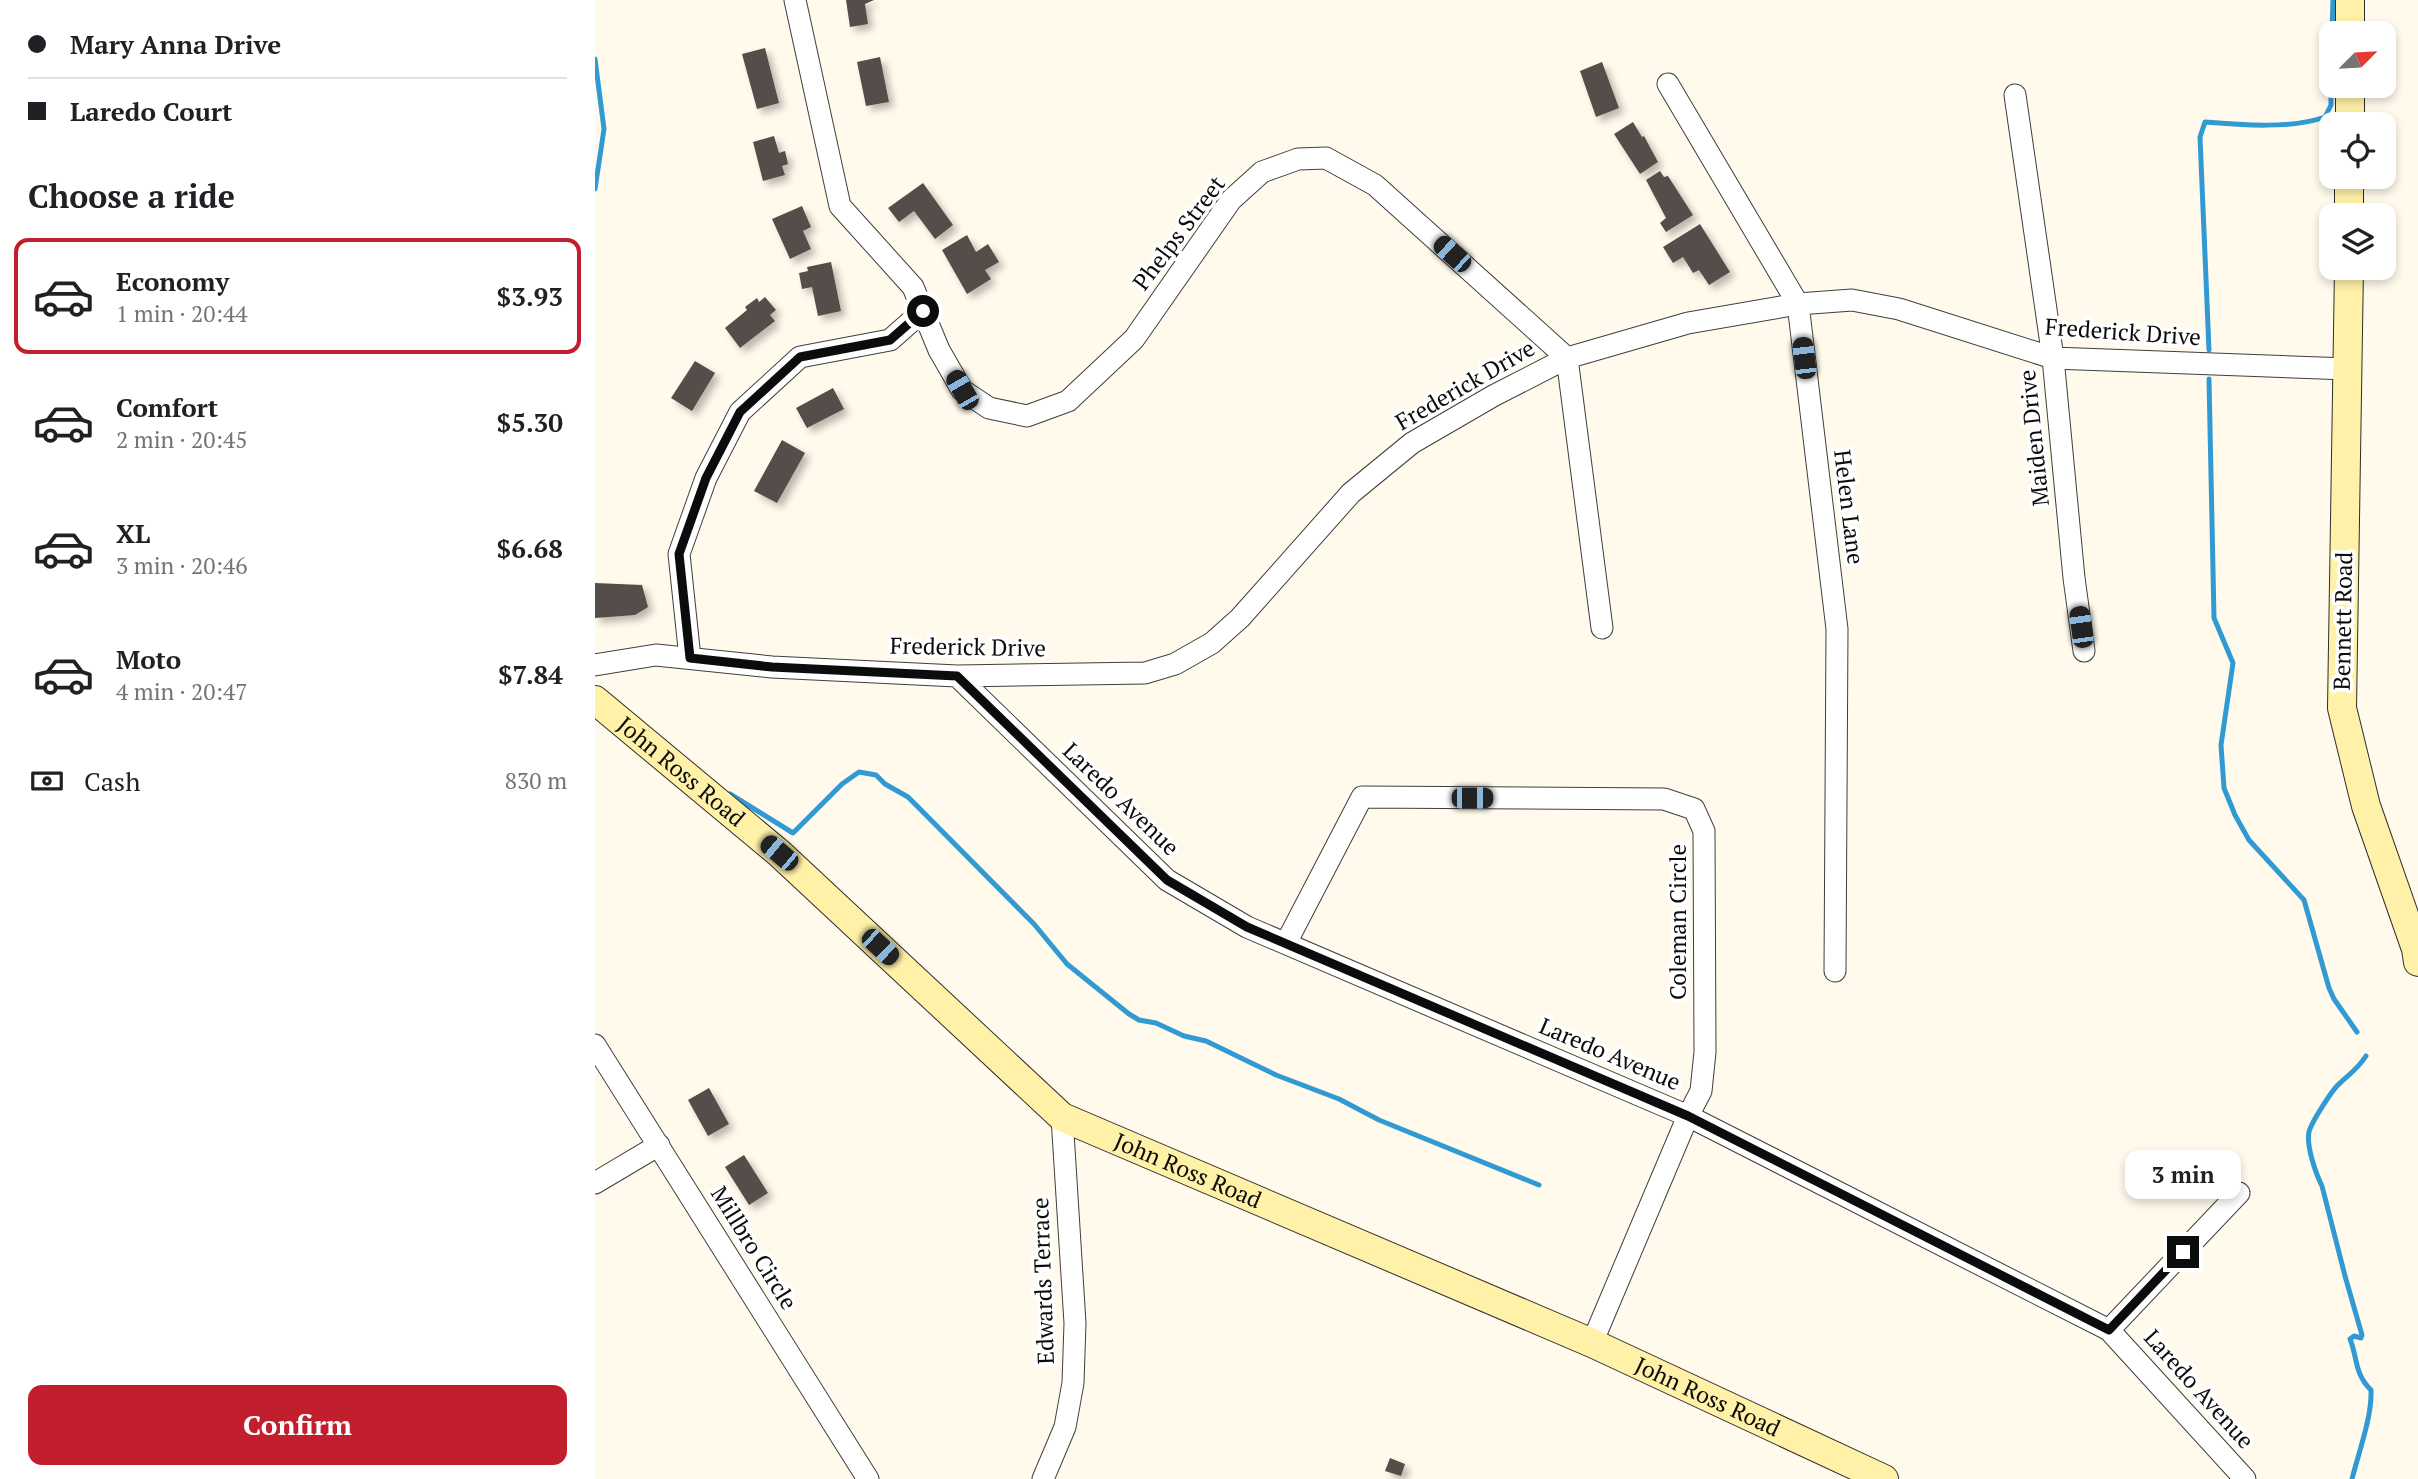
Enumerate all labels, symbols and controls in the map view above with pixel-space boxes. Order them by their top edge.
north arrow [2319,21,2396,98]
map controls [2319,21,2396,280]
text: Mary Anna Drive [70,27,281,61]
text: Laredo Court [70,94,232,128]
button: locate [2319,112,2396,189]
street label: Phelps Street [1125,169,1232,296]
text: Choose a ride [28,175,235,217]
button: layers [2319,203,2396,280]
car [1430,232,1475,276]
text: Economy [116,264,229,298]
icon: car [32,265,95,328]
text: $3.93 [497,279,563,313]
route start [907,295,939,327]
text: 1 min · 20:44 [116,298,248,329]
street label: Frederick Drive [2044,311,2202,352]
street label: Frederick Drive [1389,332,1540,437]
car [1792,336,1817,380]
car [943,367,982,413]
street label: Maiden Drive [2011,368,2056,508]
text: Comfort [116,390,218,424]
icon: car [32,391,95,454]
text: $5.30 [497,405,563,439]
text: 2 min · 20:45 [116,424,248,455]
street label: Helen Lane [1827,448,1872,566]
text: XL [116,516,150,550]
icon: car [32,517,95,580]
text: $6.68 [497,531,563,565]
text: 3 min · 20:46 [116,550,248,581]
street label: Bennett Road [2326,551,2359,691]
car [2068,605,2095,649]
street label: Frederick Drive [890,630,1046,663]
text: Moto [116,642,181,676]
icon: car [32,643,95,706]
text: $7.84 [498,657,563,691]
text: 4 min · 20:47 [116,676,248,707]
street label: John Ross Road [611,709,752,834]
street label: Laredo Avenue [1056,735,1186,862]
icon: cash [28,762,66,800]
text: Cash [84,764,140,798]
text: 830 m [505,765,567,796]
car [1452,788,1494,809]
car [757,831,802,875]
street label: Coleman Circle [1662,844,1693,1000]
car [858,925,903,969]
street label: Laredo Avenue [1535,1010,1686,1097]
street label: John Ross Road [1110,1125,1267,1215]
callout: 3 min [2125,1150,2241,1200]
text: 3 min [2152,1159,2214,1190]
street label: Millbro Circle [704,1180,805,1315]
street label: Edwards Terrace [1024,1197,1061,1365]
route end [2167,1236,2199,1268]
street label: Laredo Avenue [2137,1322,2261,1455]
street label: John Ross Road [1630,1349,1786,1444]
button: Confirm [28,1385,567,1465]

